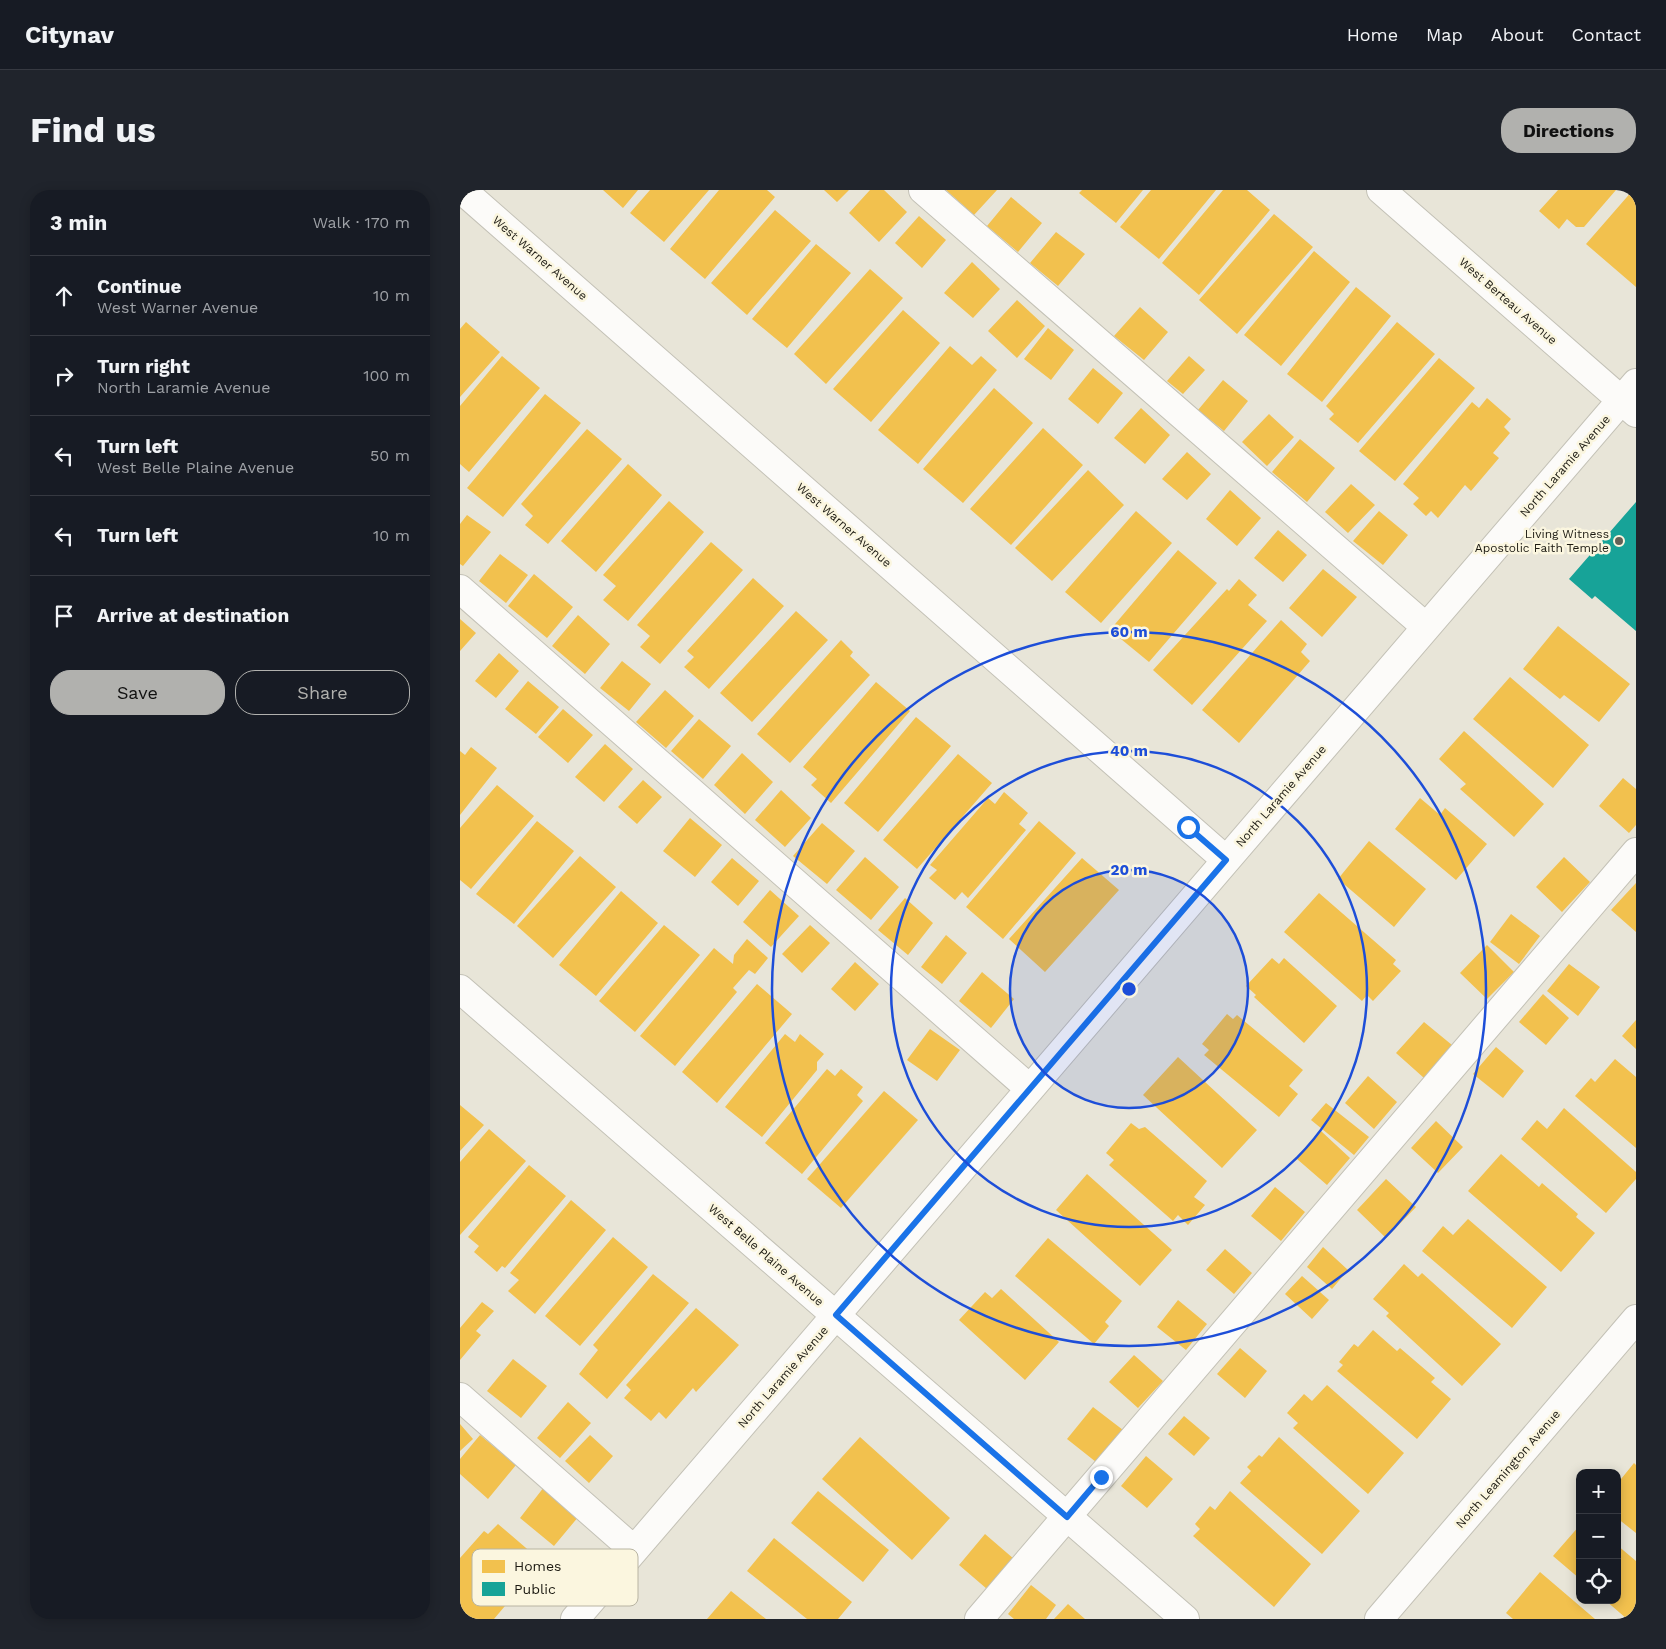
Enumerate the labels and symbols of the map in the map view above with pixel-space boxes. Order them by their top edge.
street label: West Warner Avenue [490,213,590,303]
street label: West Berteau Avenue [1456,255,1560,347]
street label: North Laramie Avenue [1517,412,1613,520]
street label: West Warner Avenue [794,480,894,570]
place label: Living Witness Apostolic Faith Temple [1475,527,1609,555]
marker: Living Witness Apostolic Faith Temple [1613,535,1625,547]
text: 60 m [1110,623,1148,641]
text: 40 m [1110,742,1148,760]
street label: North Laramie Avenue [1233,742,1329,850]
route start [1177,816,1200,839]
text: 20 m [1110,861,1148,879]
centre of rings [1120,980,1138,998]
street label: West Belle Plaine Avenue [706,1201,826,1309]
street label: North Laramie Avenue [735,1323,831,1431]
street label: North Leamington Avenue [1453,1407,1563,1531]
route end [1090,1466,1113,1489]
legend [472,1549,638,1606]
text: Homes [514,1558,561,1574]
text: Public [514,1581,556,1597]

